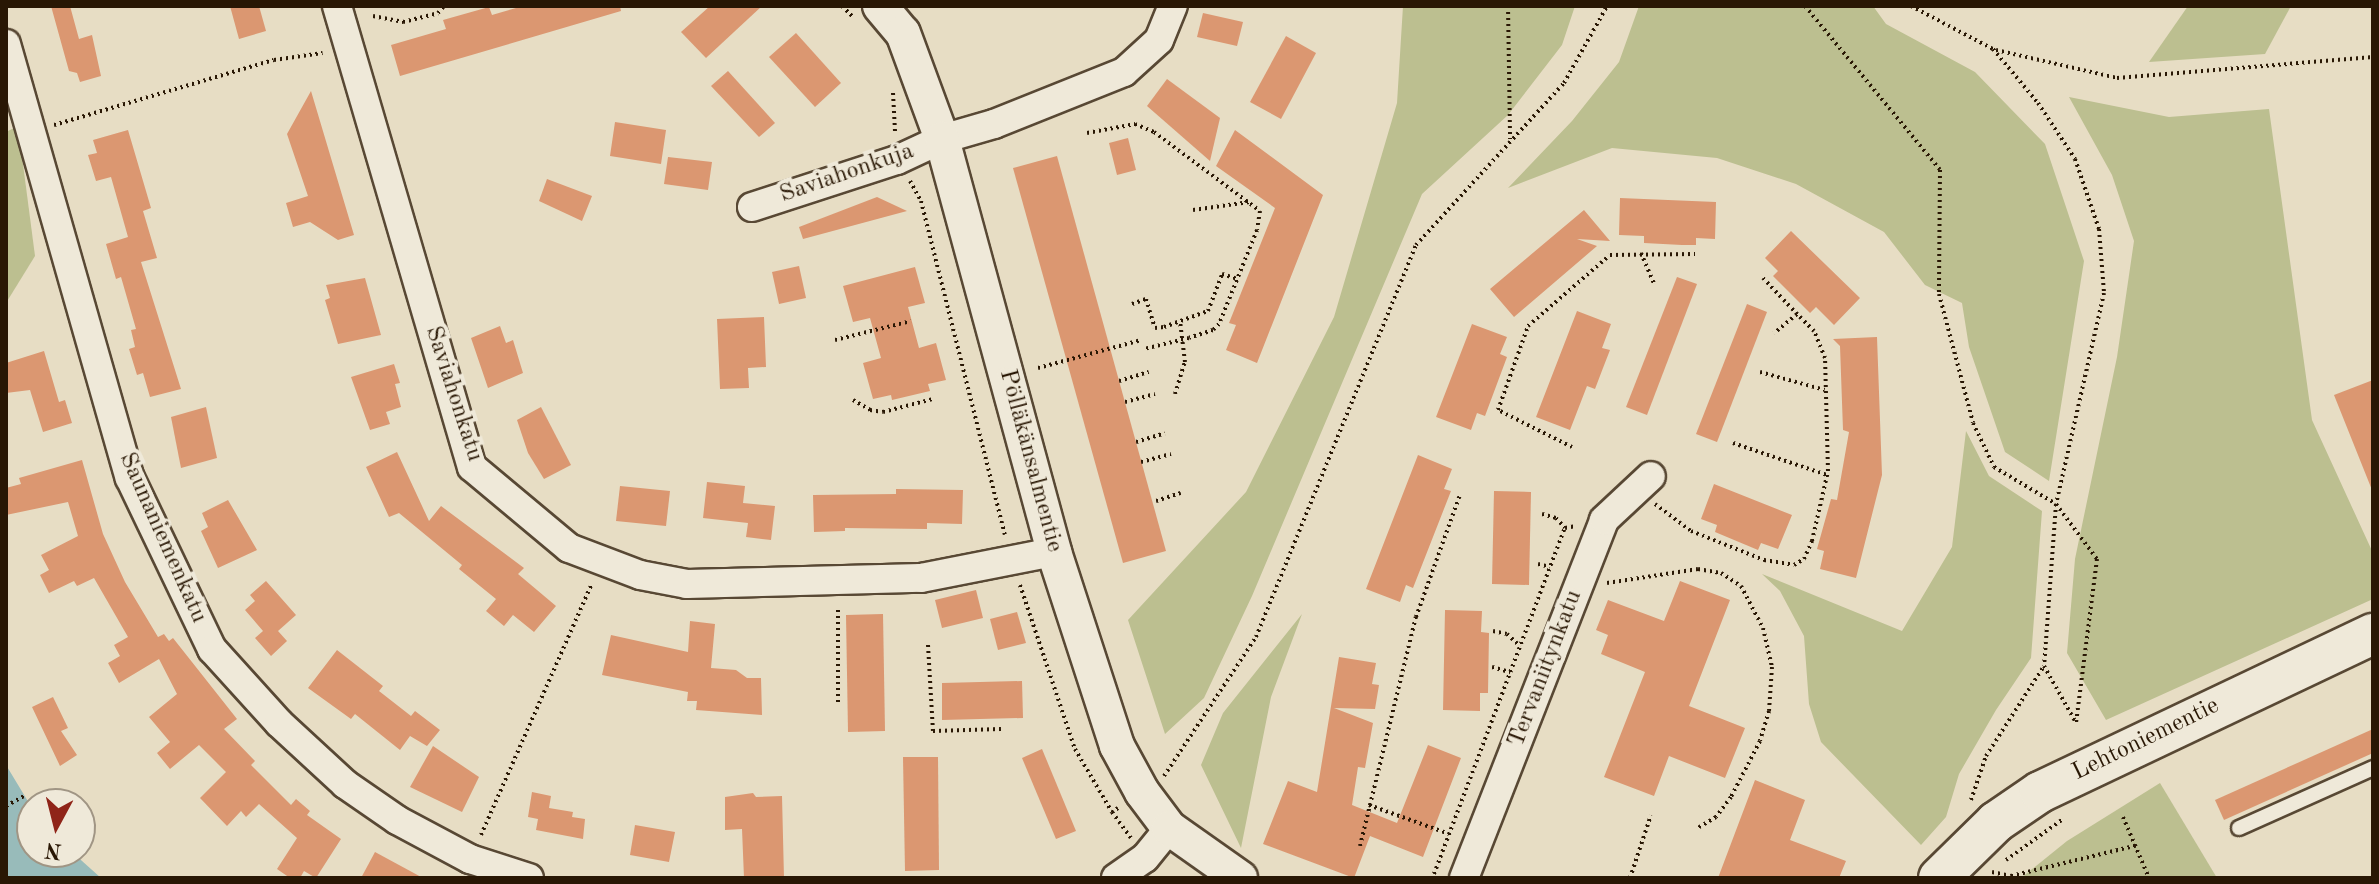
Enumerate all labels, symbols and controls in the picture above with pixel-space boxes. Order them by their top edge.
street label: Saviahonkuja [776,138,918,210]
street label: Saviahonkatu [418,323,488,465]
street label: Pölläkänsalmentie [992,366,1068,556]
street label: Saunaniemenkatu [112,448,212,628]
street label: Tervaniitynkatu [1503,586,1589,752]
street label: Lehtoniementie [2068,692,2224,788]
north arrow [16,788,96,868]
text: N [44,838,63,862]

